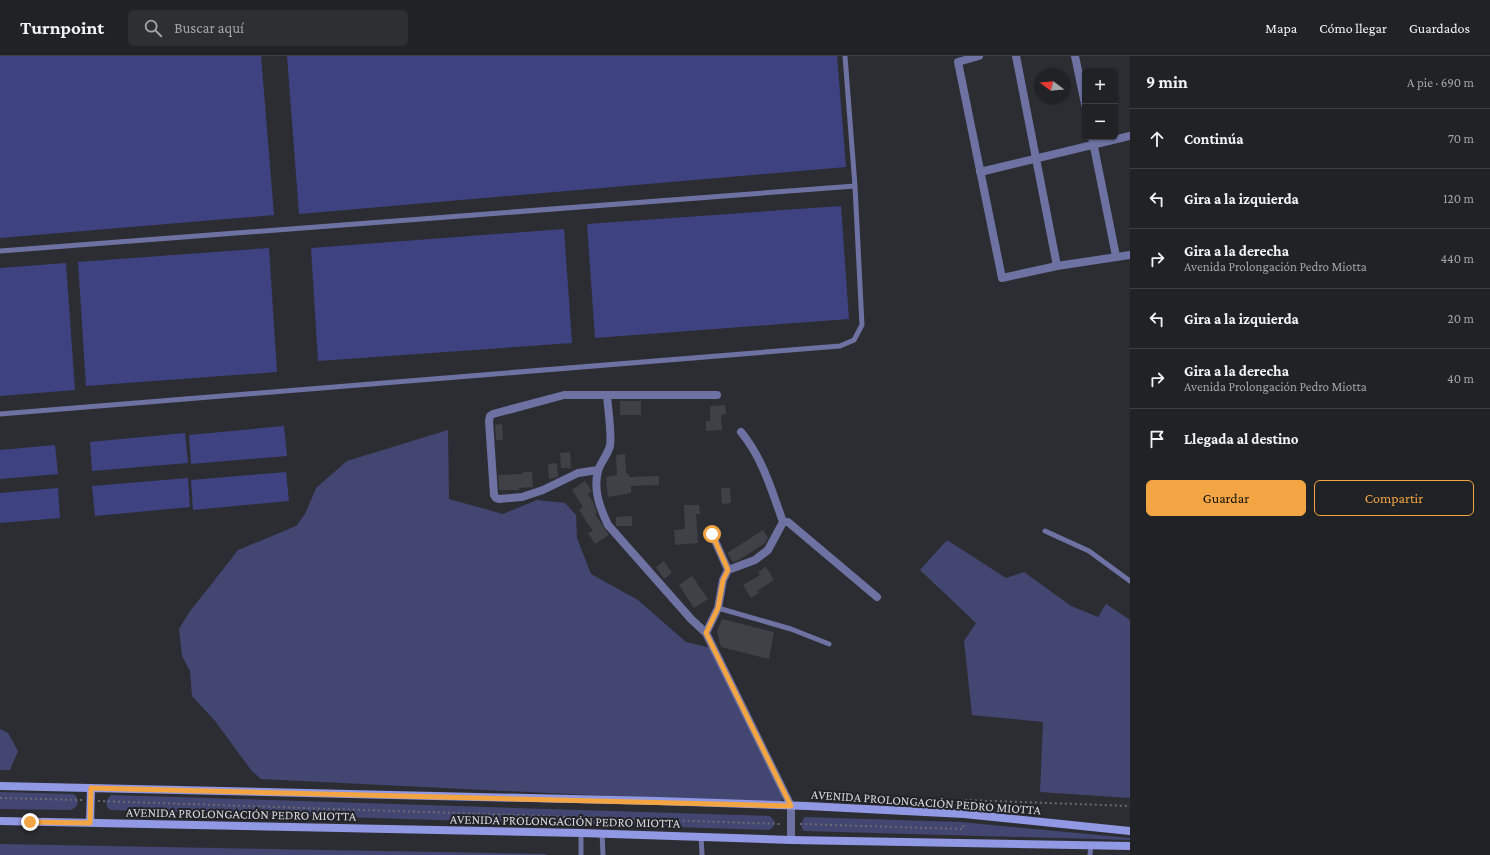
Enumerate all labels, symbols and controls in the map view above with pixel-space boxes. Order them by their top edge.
search box [128,10,408,46]
text: Turnpoint [20,17,104,38]
icon: search [142,17,164,39]
text: Buscar aquí [174,20,244,36]
text: Mapa [1265,20,1297,36]
text: Cómo llegar [1319,20,1387,36]
text: Guardados [1409,20,1470,36]
north arrow [1034,68,1070,104]
map controls [1082,68,1118,140]
button: + [1082,68,1118,104]
text: 9 min [1146,73,1188,92]
text: A pie · 690 m [1407,75,1474,90]
button: − [1082,104,1118,140]
icon: ahead [1146,128,1168,150]
text: Continúa [1184,131,1244,147]
text: 70 m [1448,131,1474,146]
icon: left [1146,188,1168,210]
text: Gira a la izquierda [1184,191,1299,207]
text: 120 m [1443,191,1474,206]
text: Gira a la derecha [1184,243,1289,259]
icon: right [1146,248,1168,270]
text: 440 m [1440,251,1474,266]
text: Avenida Prolongación Pedro Miotta [1184,259,1367,274]
icon: left [1146,308,1168,330]
text: Gira a la izquierda [1184,311,1299,327]
text: 20 m [1448,311,1474,326]
text: Gira a la derecha [1184,363,1289,379]
icon: right [1146,368,1168,390]
text: 40 m [1447,371,1474,386]
text: Avenida Prolongación Pedro Miotta [1184,379,1367,394]
icon: arrive [1146,428,1168,450]
text: Llegada al destino [1184,431,1299,447]
button: Guardar [1146,480,1306,516]
button: Compartir [1314,480,1474,516]
route start [703,525,721,543]
street label: AVENIDA PROLONGACIÓN PEDRO MIOTTA [811,786,1042,818]
street label: AVENIDA PROLONGACIÓN PEDRO MIOTTA [126,804,357,824]
street label: AVENIDA PROLONGACIÓN PEDRO MIOTTA [450,811,681,831]
route end [21,813,39,831]

